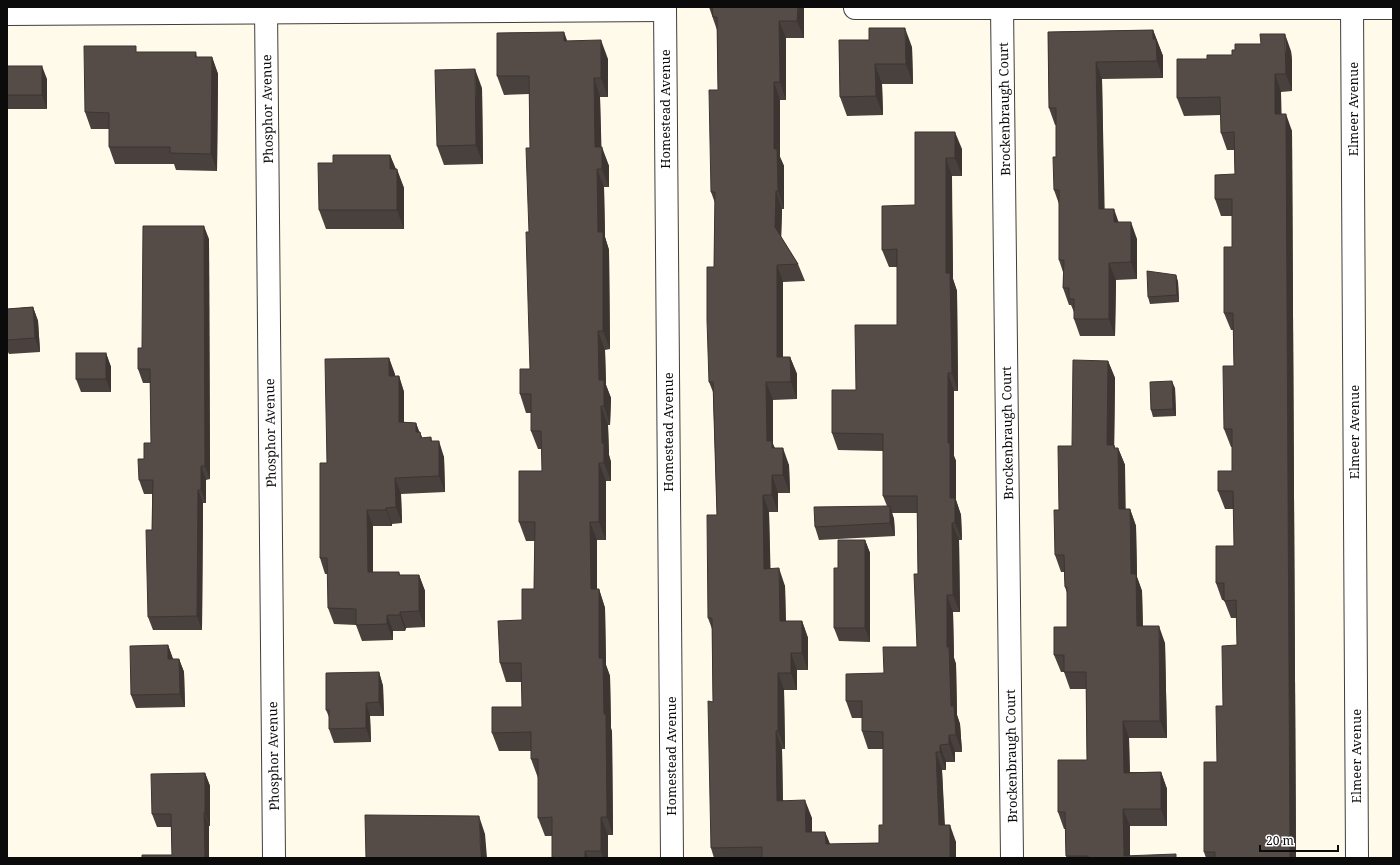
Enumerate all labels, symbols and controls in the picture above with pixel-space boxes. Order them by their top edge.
street label: Brockenbraugh Court [994,42,1014,176]
street label: Homestead Avenue [656,49,674,169]
street label: Phosphor Avenue [257,54,277,164]
street label: Elmeer Avenue [1344,62,1362,156]
street label: Brockenbraugh Court [997,366,1017,500]
street label: Homestead Avenue [659,372,677,492]
street label: Phosphor Avenue [260,378,280,488]
street label: Elmeer Avenue [1345,385,1363,479]
street label: Brockenbraugh Court [1001,689,1021,823]
street label: Homestead Avenue [662,696,680,816]
street label: Phosphor Avenue [263,701,283,811]
street label: Elmeer Avenue [1347,709,1365,803]
scale bar [1260,827,1338,853]
text: 20 m [1266,832,1294,849]

